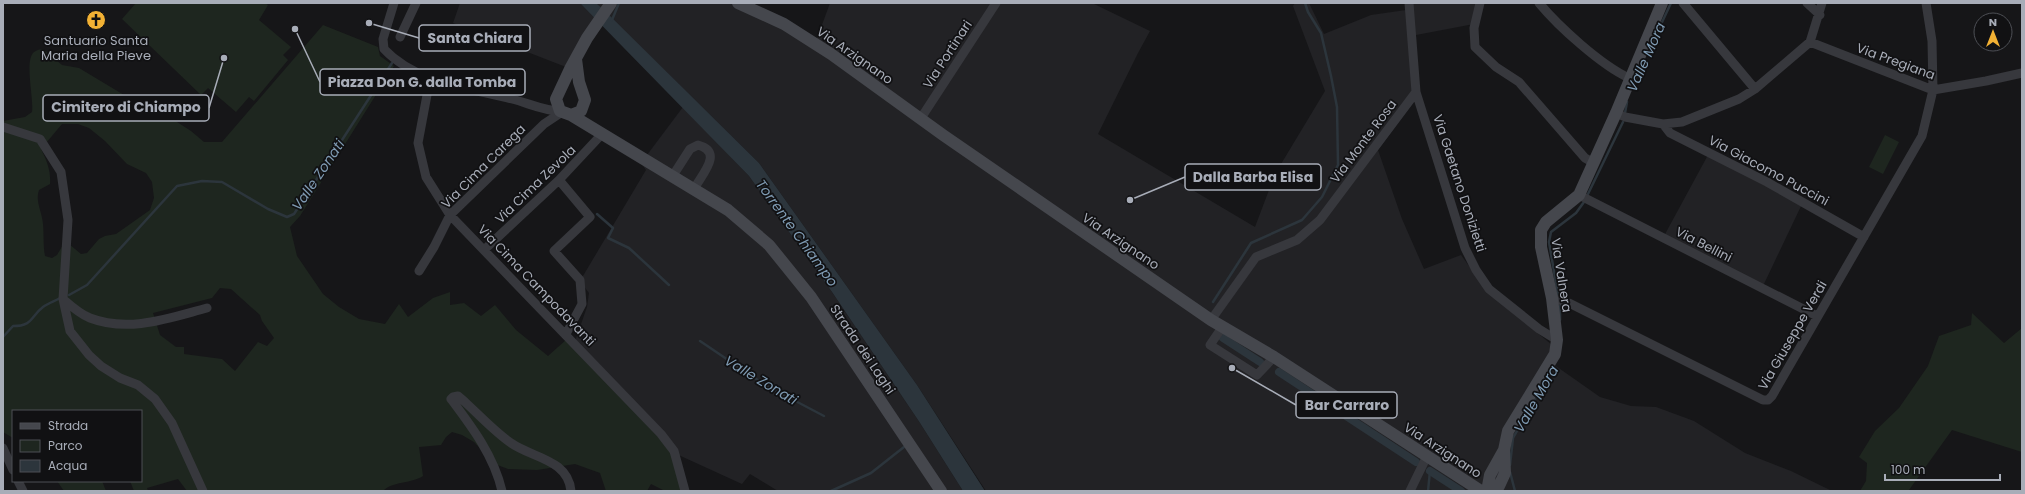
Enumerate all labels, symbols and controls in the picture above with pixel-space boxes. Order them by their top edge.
church icon: Santuario Santa Maria della Pieve [85,9,107,31]
north arrow [1973,12,2013,52]
text: N [1989,14,1997,30]
street label: Via Portinari [918,16,977,92]
water label: Valle Mora [1622,18,1670,95]
street label: Via Arzignano [813,22,897,89]
callout: Santa Chiara [419,25,530,51]
text: Santa Chiara [428,28,522,48]
place label: Santuario Santa Maria della Pieve [41,31,151,65]
street label: Via Pregiana [1854,38,1938,85]
callout: Piazza Don G. dalla Tomba [320,69,525,95]
text: Piazza Don G. dalla Tomba [328,72,516,92]
callout: Cimitero di Chiampo [43,95,209,121]
street label: Via Monte Rosa [1326,96,1401,187]
text: Cimitero di Chiampo [51,97,201,117]
street label: Via Gaetano Donizietti [1428,112,1491,254]
street label: Via Cima Carega [437,120,530,213]
street label: Via Giacomo Puccini [1705,131,1832,210]
water label: Valle Zonati [287,135,350,215]
street label: Via Cima Zevola [491,141,580,228]
callout: Dalla Barba Elisa [1185,164,1321,190]
text: Dalla Barba Elisa [1193,167,1313,187]
water label: Torrente Chiampo [751,175,843,291]
street label: Via Arzignano [1078,209,1163,274]
street label: Via Cima Campodavanti [473,220,600,350]
street label: Via Bellini [1672,222,1735,267]
street label: Via Valnera [1546,237,1577,314]
street label: Via Giuseppe Verdi [1753,277,1832,393]
street label: Strada dei Laghi [825,300,900,398]
water label: Valle Zonati [721,350,802,410]
water label: Valle Mora [1509,361,1564,436]
callout: Bar Carraro [1296,392,1397,418]
text: Bar Carraro [1305,395,1389,415]
legend [12,410,142,482]
text: Strada [48,417,88,434]
street label: Via Arzignano [1400,418,1485,483]
text: Parco [48,437,83,454]
scale bar [1885,456,2000,482]
text: Acqua [48,457,87,474]
text: 100 m [1891,461,1925,478]

